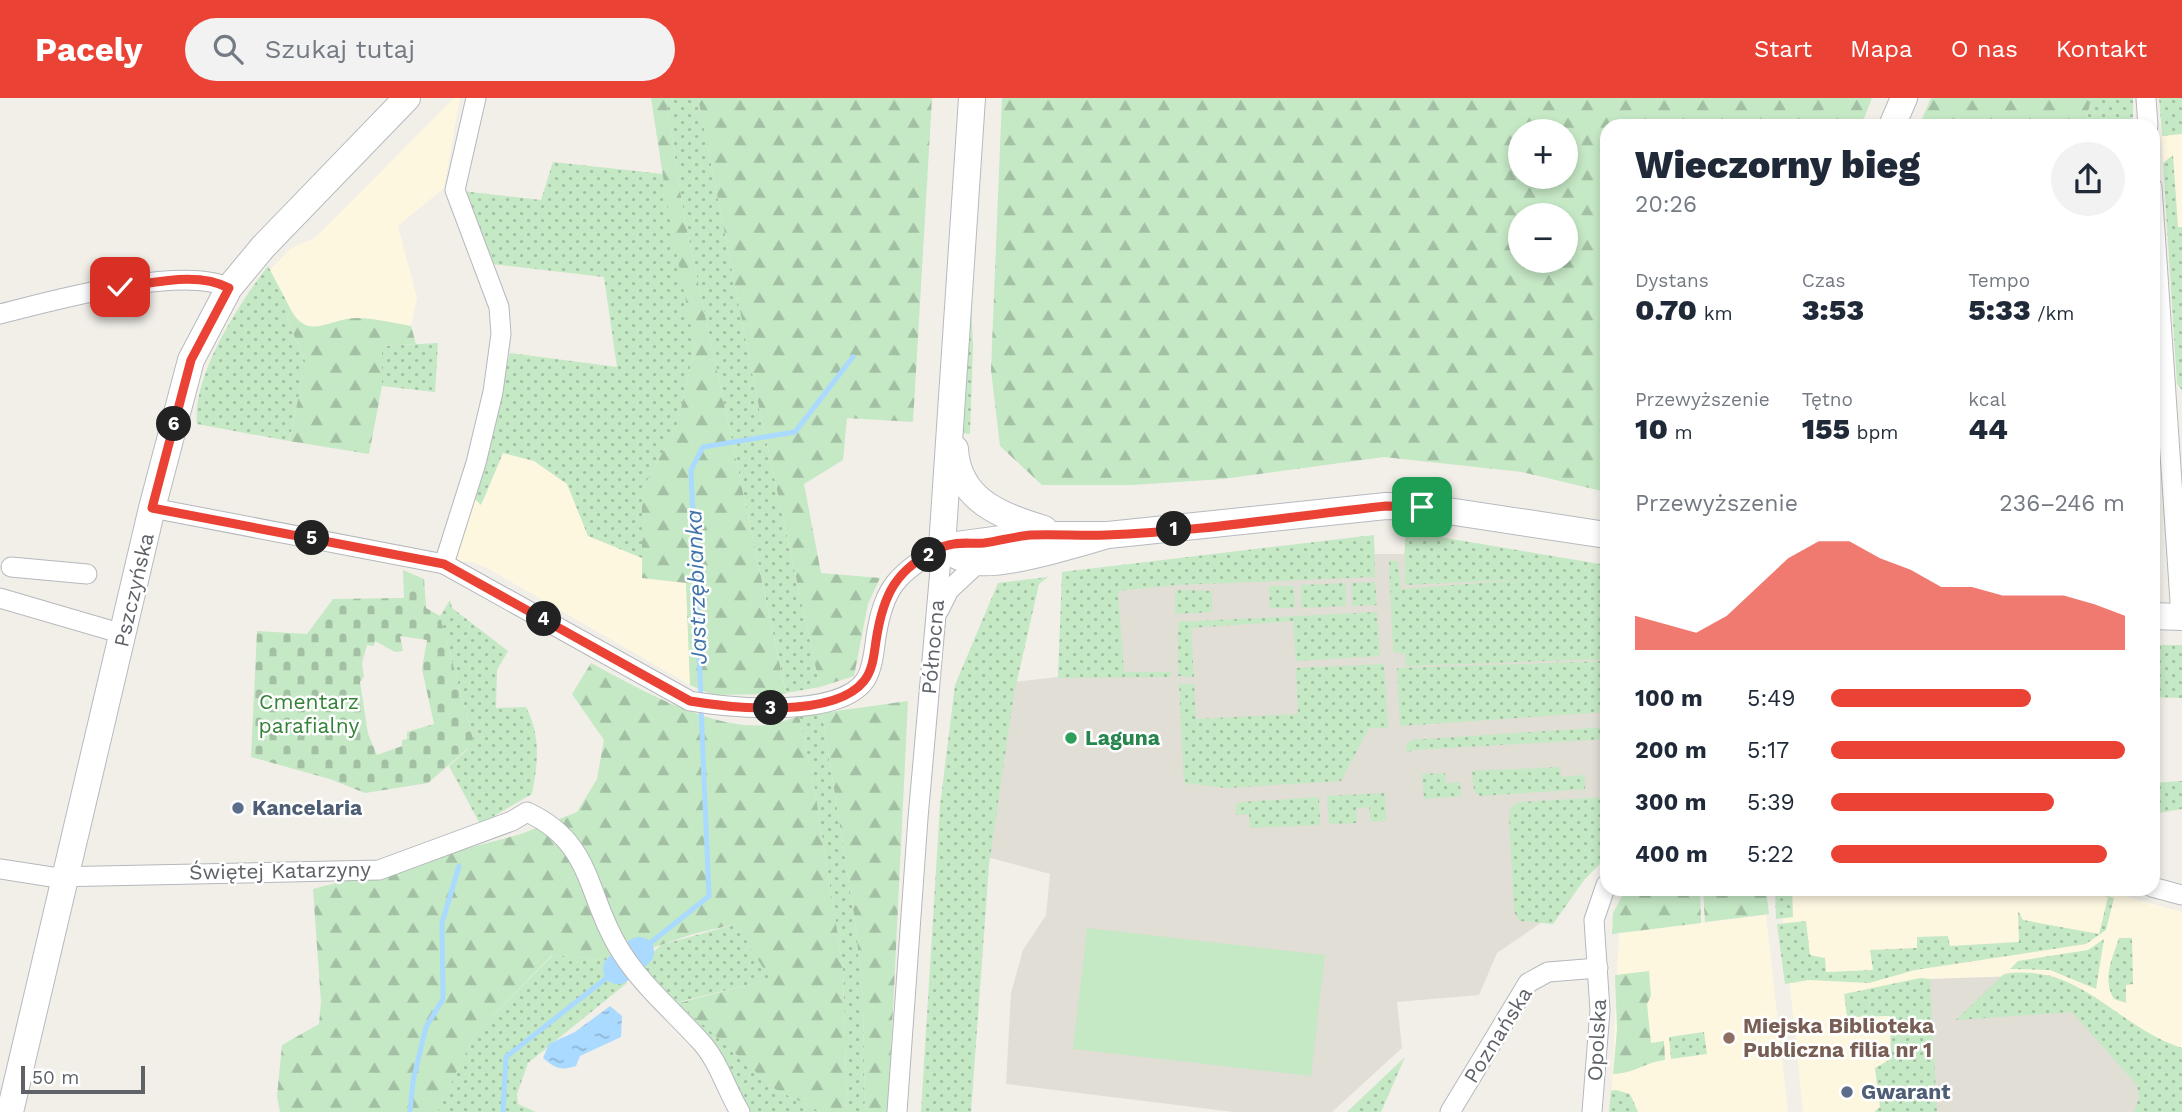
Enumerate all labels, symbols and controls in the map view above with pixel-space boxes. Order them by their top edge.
search box [185,18,675,81]
text: Pacely [35,30,143,69]
icon: search [209,30,247,68]
text: Szukaj tutaj [265,34,415,64]
text: Start [1754,35,1812,63]
text: Mapa [1850,35,1913,63]
text: O nas [1951,35,2018,63]
text: Kontakt [2056,35,2147,63]
map controls [1508,119,1578,273]
button: + [1508,119,1578,189]
button: share [2051,142,2125,216]
text: Wieczorny bieg [1635,143,1920,187]
text: 20:26 [1635,191,1697,218]
button: − [1508,203,1578,273]
pin [90,257,150,317]
icon: check [101,268,139,306]
text: Dystans [1635,269,1709,292]
text: Czas [1802,269,1846,292]
text: Tempo [1968,269,2030,292]
text: 0.70 [1635,292,1697,327]
text: 3:53 [1802,292,1864,327]
text: 5:33 [1968,292,2031,327]
text: km [1697,302,1733,325]
text: /km [2031,302,2074,325]
text: Przewyższenie [1635,388,1770,411]
text: Tętno [1802,388,1853,411]
text: kcal [1968,388,2006,411]
pin: 6 [156,406,192,442]
text: 10 [1635,411,1668,446]
text: 155 [1802,411,1850,446]
text: 44 [1968,411,2008,446]
text: 6 [168,412,179,435]
text: m [1668,421,1693,444]
text: bpm [1850,421,1898,444]
pin [1392,477,1452,537]
icon: arrive [1403,488,1441,526]
text: Przewyższenie [1635,490,1798,517]
text: 236–246 m [1999,490,2125,517]
water label: Jastrzębianka [680,509,713,665]
pin: 1 [1156,512,1192,546]
text: 1 [1169,517,1178,540]
pin: 5 [294,520,330,556]
text: 5 [306,526,317,549]
street label: Pszczyńska [108,530,159,649]
pin: 2 [912,538,946,573]
text: 2 [923,543,934,566]
street label: Północna [916,598,949,696]
pin: 4 [526,602,562,636]
text: 4 [537,607,550,630]
text: 100 m [1635,685,1703,712]
text: 5:49 [1747,685,1795,712]
park label: Cmentarz parafialny [259,689,360,738]
pin: 3 [754,690,788,726]
text: 3 [765,696,776,719]
place label: Laguna [1085,725,1161,750]
marker: Laguna [1063,730,1079,746]
text: 200 m [1635,737,1707,764]
text: 5:17 [1747,737,1789,764]
text: 300 m [1635,789,1706,816]
text: 5:39 [1747,789,1795,816]
place label: Kancelaria [252,795,363,820]
marker: Kancelaria [230,800,246,816]
text: 400 m [1635,841,1708,868]
text: 5:22 [1747,841,1794,868]
street label: Świętej Katarzyny [189,856,371,885]
street label: Poznańska [1458,982,1537,1087]
street label: Opolska [1582,998,1611,1082]
place label: Miejska Biblioteka Publiczna filia nr 1 [1743,1013,1935,1062]
marker: Miejska Biblioteka Publiczna filia nr 1 [1721,1030,1737,1046]
scale bar [21,1063,145,1095]
text: 50 m [32,1066,79,1089]
place label: Gwarant [1861,1079,1950,1104]
marker: Gwarant [1839,1084,1855,1100]

